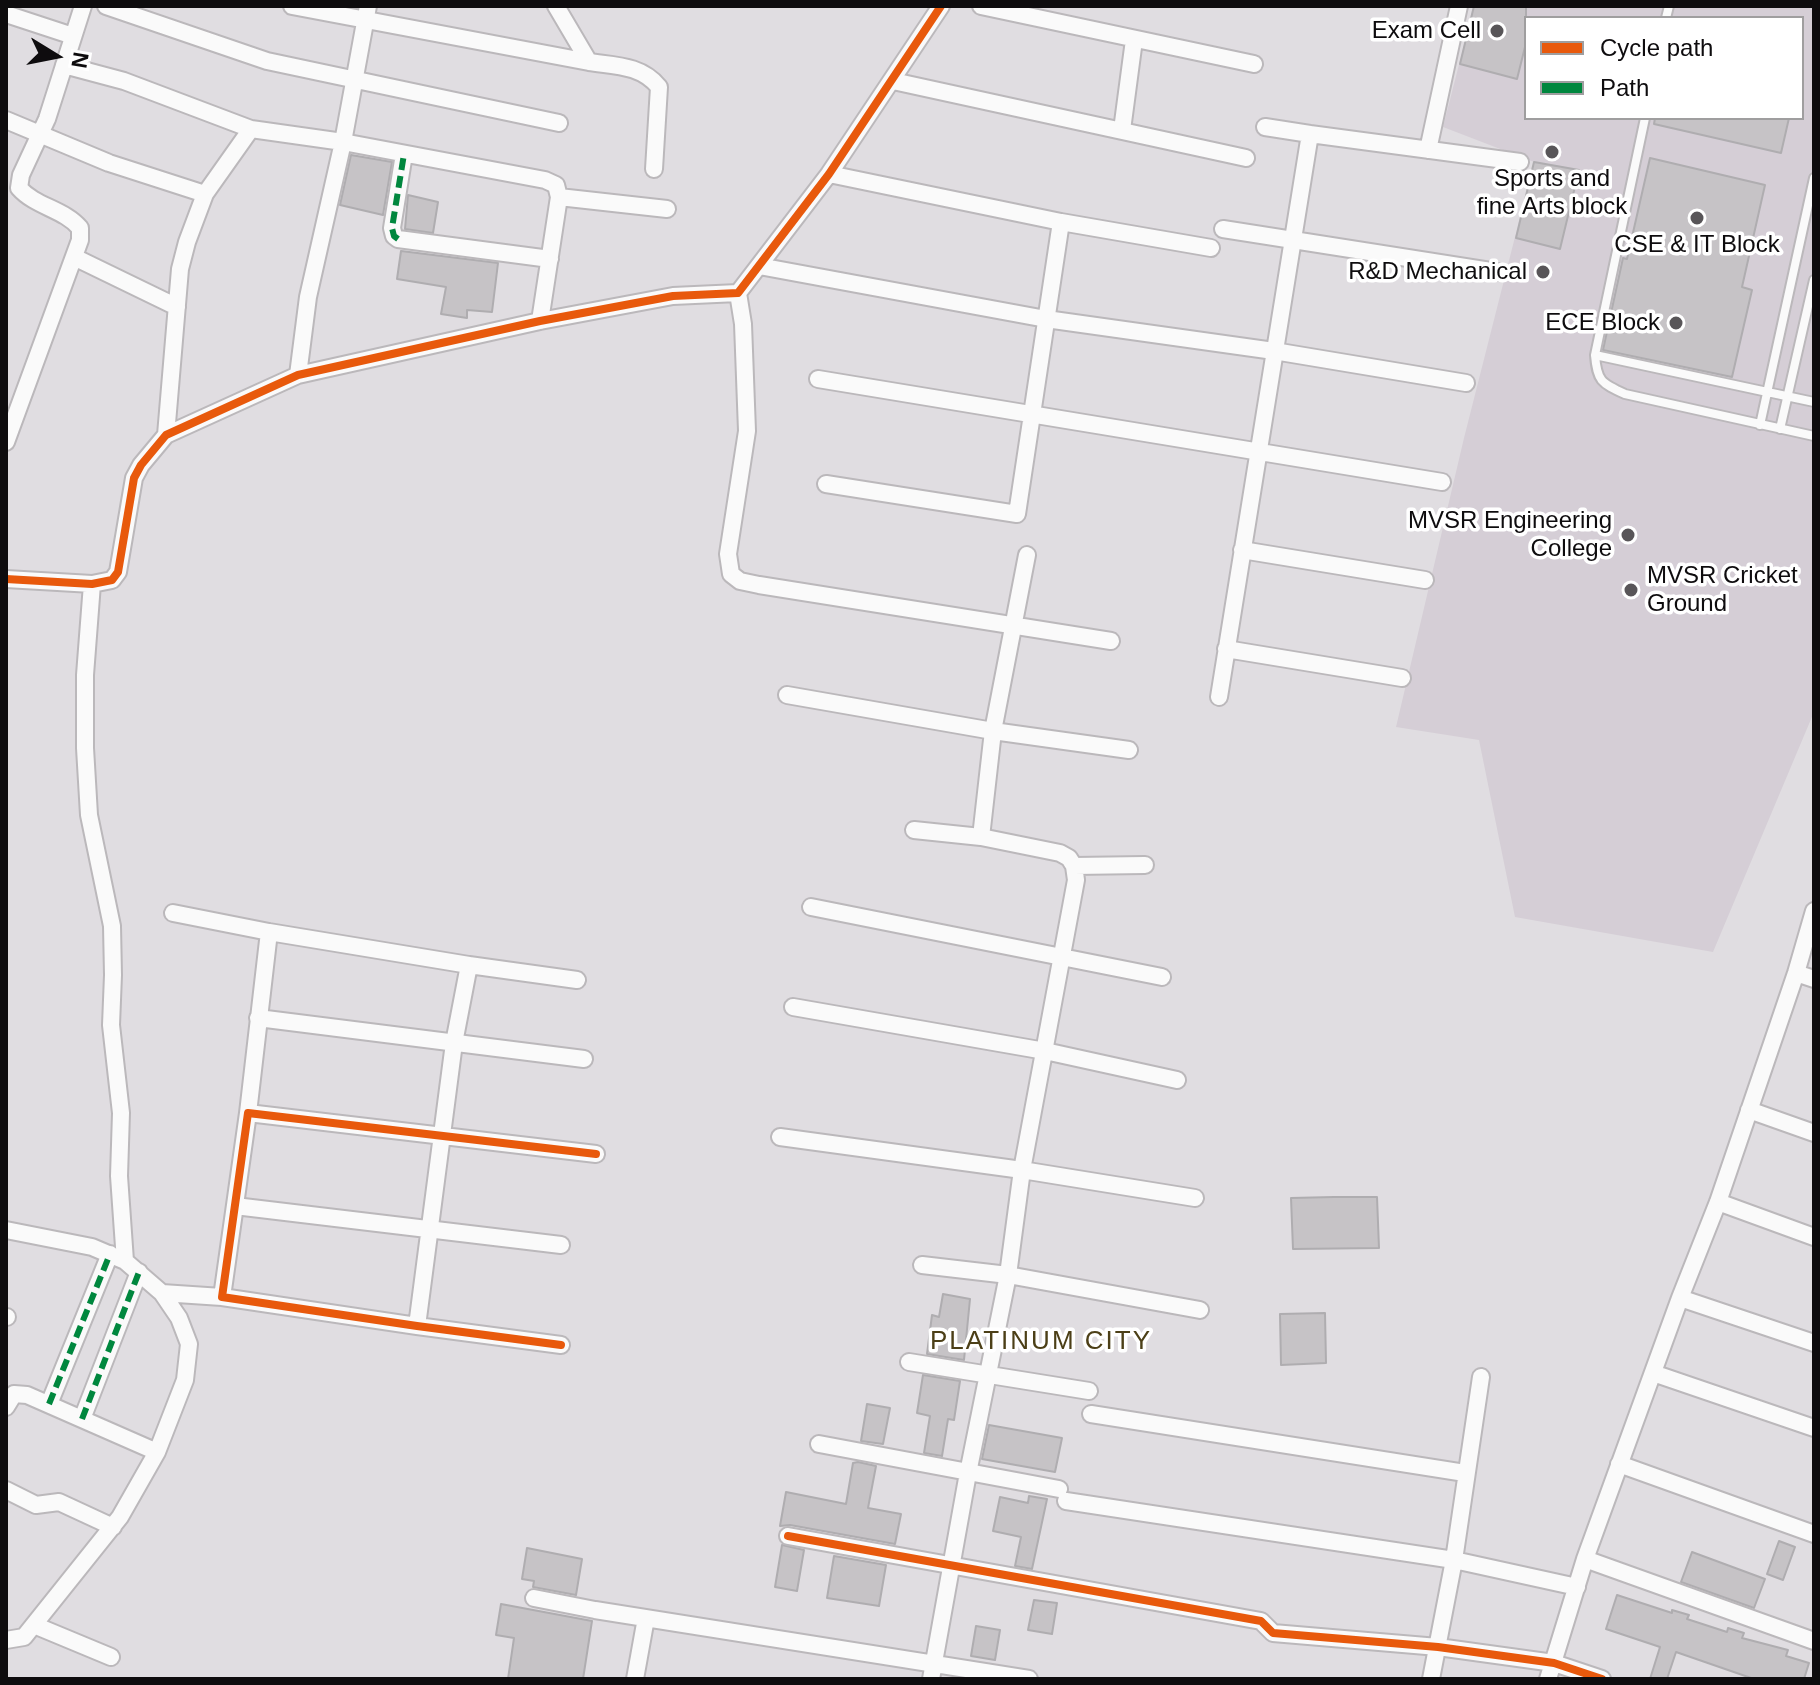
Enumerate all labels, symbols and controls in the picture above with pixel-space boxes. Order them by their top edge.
north arrow [16,16,96,96]
legend [1524,16,1804,120]
place label: Exam Cell [1372,17,1481,45]
marker: Exam Cell [1488,22,1506,40]
text: Cycle path [1600,34,1713,61]
text: N [66,50,94,70]
text: Path [1600,74,1649,101]
marker: Sports and fine Arts block [1543,143,1561,161]
place label: Sports and fine Arts block [1477,165,1627,221]
marker: CSE & IT Block [1688,209,1706,227]
place label: CSE & IT Block [1614,231,1780,259]
place label: R&D Mechanical [1348,258,1527,286]
marker: R&D Mechanical [1534,263,1552,281]
place label: ECE Block [1545,309,1660,337]
marker: ECE Block [1667,314,1685,332]
place label: MVSR Engineering College [1408,507,1612,563]
marker: MVSR Engineering College [1619,526,1637,544]
place label: MVSR Cricket Ground [1647,562,1798,618]
marker: MVSR Cricket Ground [1622,581,1640,599]
district label: PLATINUM CITY [930,1326,1152,1358]

